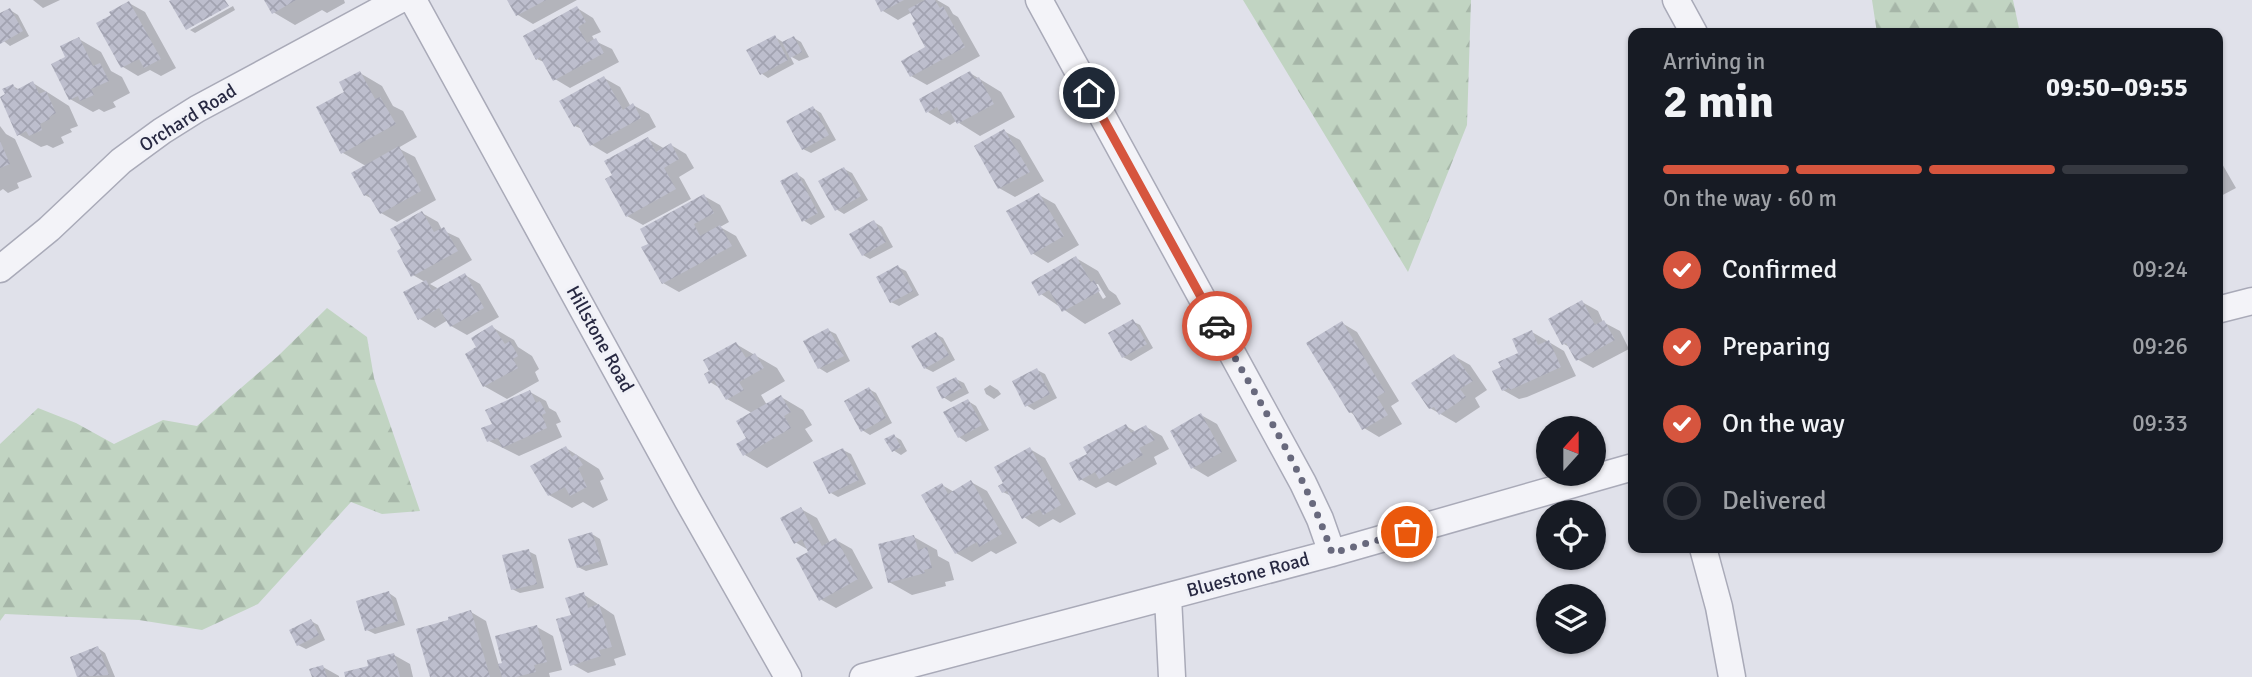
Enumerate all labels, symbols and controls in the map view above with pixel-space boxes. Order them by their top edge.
text: Arriving in [1663,47,1765,76]
pin [1059,63,1119,123]
text: 09:50–09:55 [2046,72,2188,104]
icon: home [1070,74,1108,112]
text: 2 min [1663,74,1774,130]
street label: Orchard Road [135,79,241,157]
text: On the way · 60 m [1663,184,1837,213]
icon: check [1663,251,1701,289]
text: Confirmed [1722,254,1837,286]
text: 09:24 [2132,255,2188,284]
street label: Hillstone Road [561,281,639,397]
courier [1182,291,1252,361]
icon: car [1198,307,1236,345]
icon: check [1663,328,1701,366]
text: Preparing [1722,331,1830,363]
text: 09:26 [2132,332,2188,361]
icon: check [1663,405,1701,443]
text: On the way [1722,408,1845,440]
text: 09:33 [2132,409,2188,438]
north arrow [1536,416,1606,486]
map controls [1536,416,1606,654]
text: Delivered [1722,485,1827,517]
button: locate [1536,500,1606,570]
pin [1377,502,1437,562]
icon: bag [1388,513,1426,551]
street label: Bluestone Road [1184,547,1312,603]
button: layers [1536,584,1606,654]

